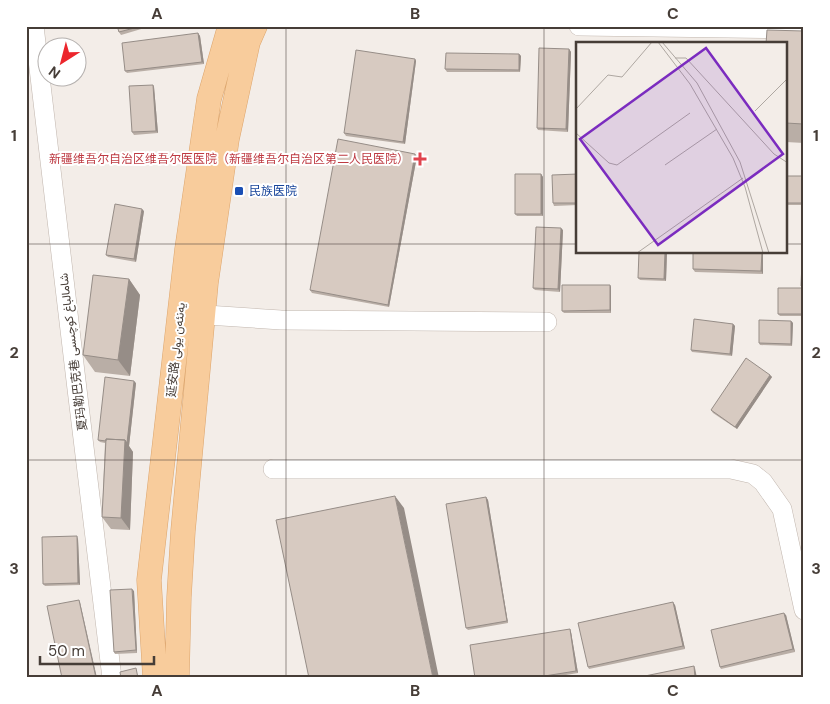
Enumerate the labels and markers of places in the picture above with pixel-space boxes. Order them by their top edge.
place label: 新疆维吾尔自治区维吾尔医医院（新疆维吾尔自治区第二人民医院） [49,151,409,167]
marker: 新疆维吾尔自治区维吾尔医医院（新疆维吾尔自治区第二人民医院） [413,152,427,166]
place label: 民族医院 [249,183,297,199]
marker: 民族医院 [233,185,245,197]

